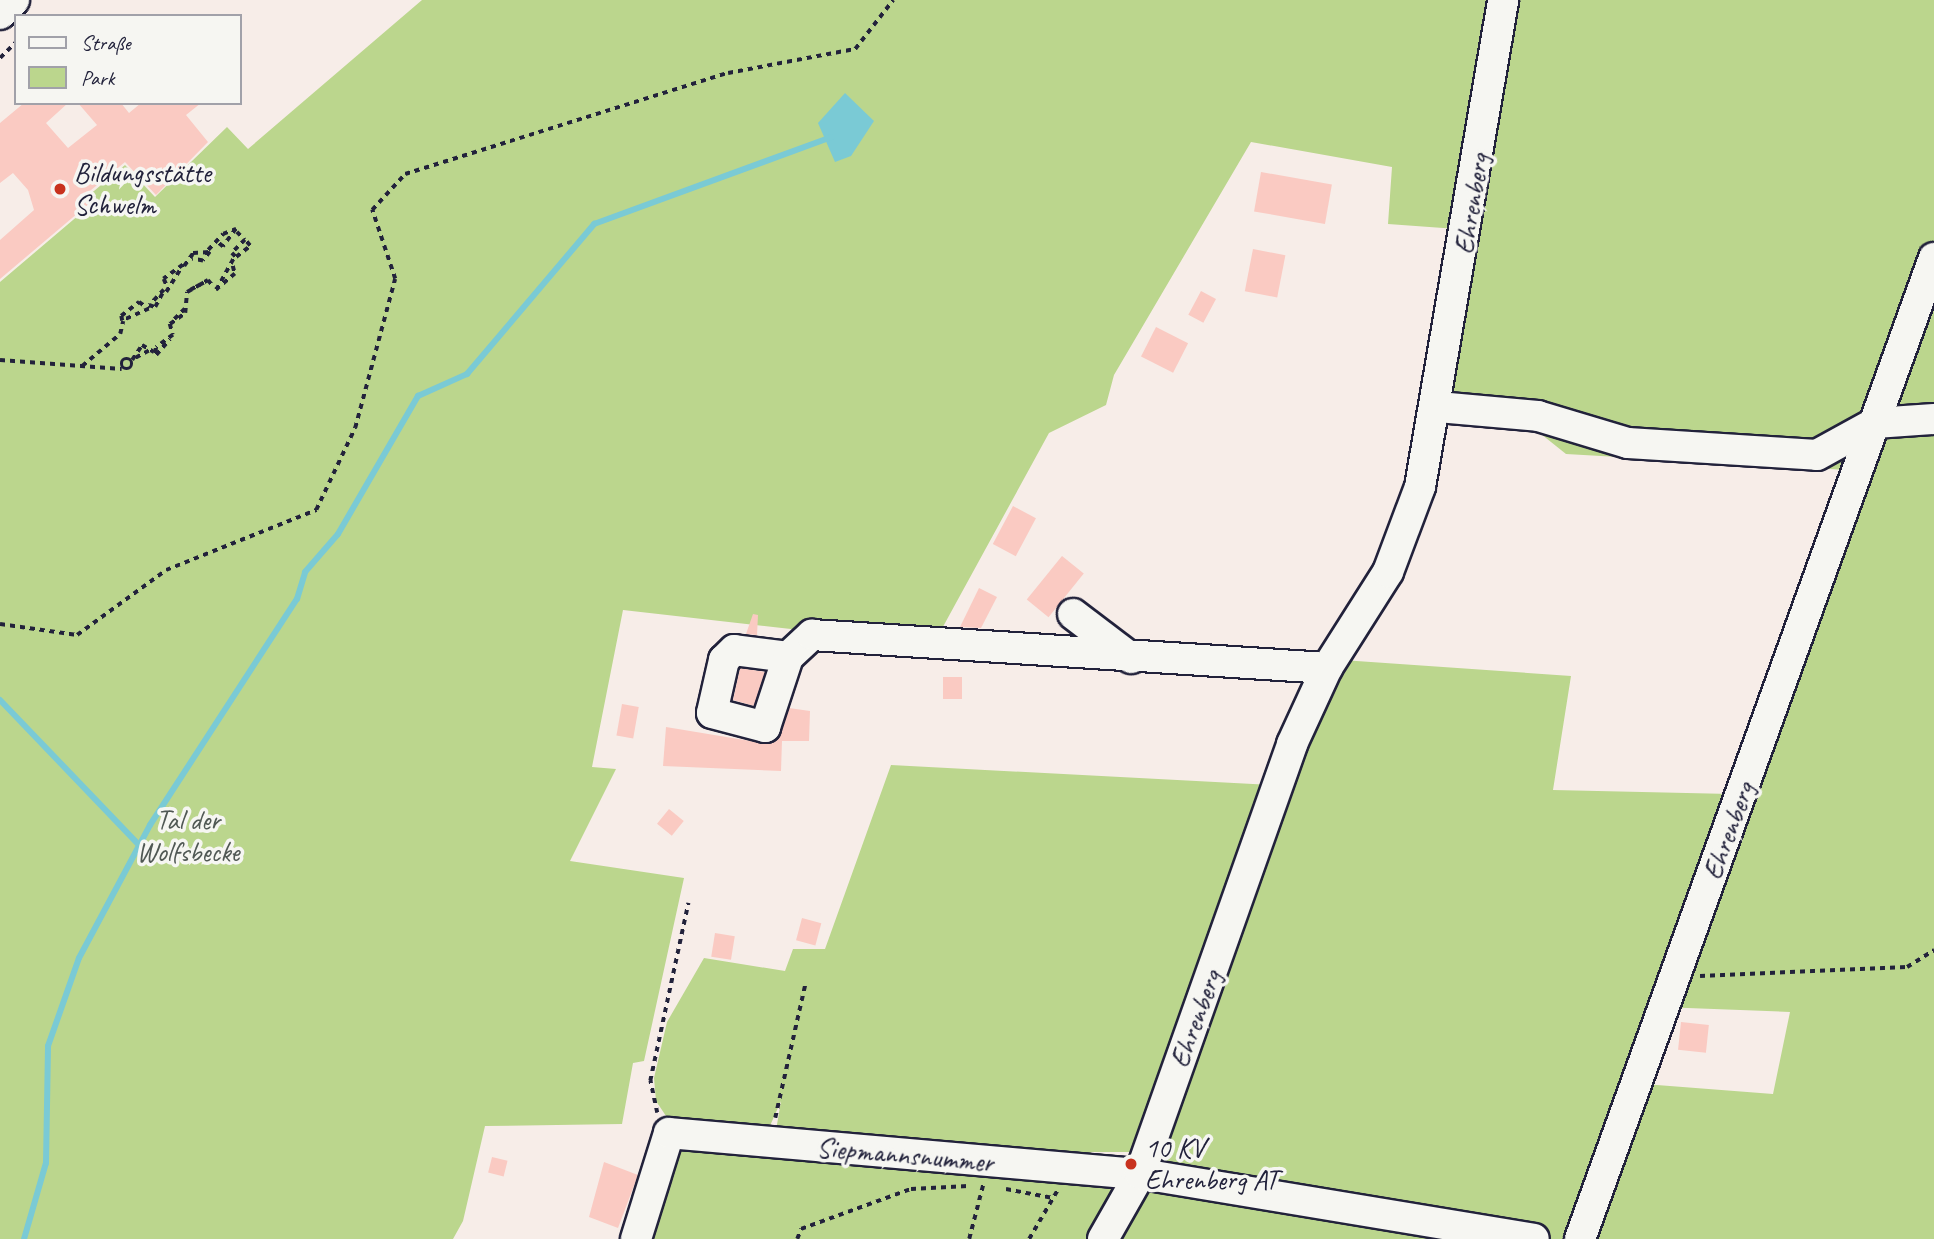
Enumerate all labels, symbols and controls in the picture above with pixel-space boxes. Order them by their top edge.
legend [14,14,242,105]
text: Straße [81,30,131,56]
text: Park [81,65,114,91]
street label: Ehrenberg [1448,152,1496,256]
place label: Bildungsstätte Schwelm [74,156,211,222]
marker: Bildungsstätte Schwelm [52,181,68,197]
street label: Ehrenberg [1696,778,1762,884]
park label: Tal der Wolfsbecke [137,803,239,869]
street label: Ehrenberg [1163,966,1229,1072]
street label: Siepmannsnummer [815,1131,995,1179]
place label: 10 KV Ehrenberg AT [1145,1131,1278,1197]
marker: 10 KV Ehrenberg AT [1123,1156,1139,1172]

